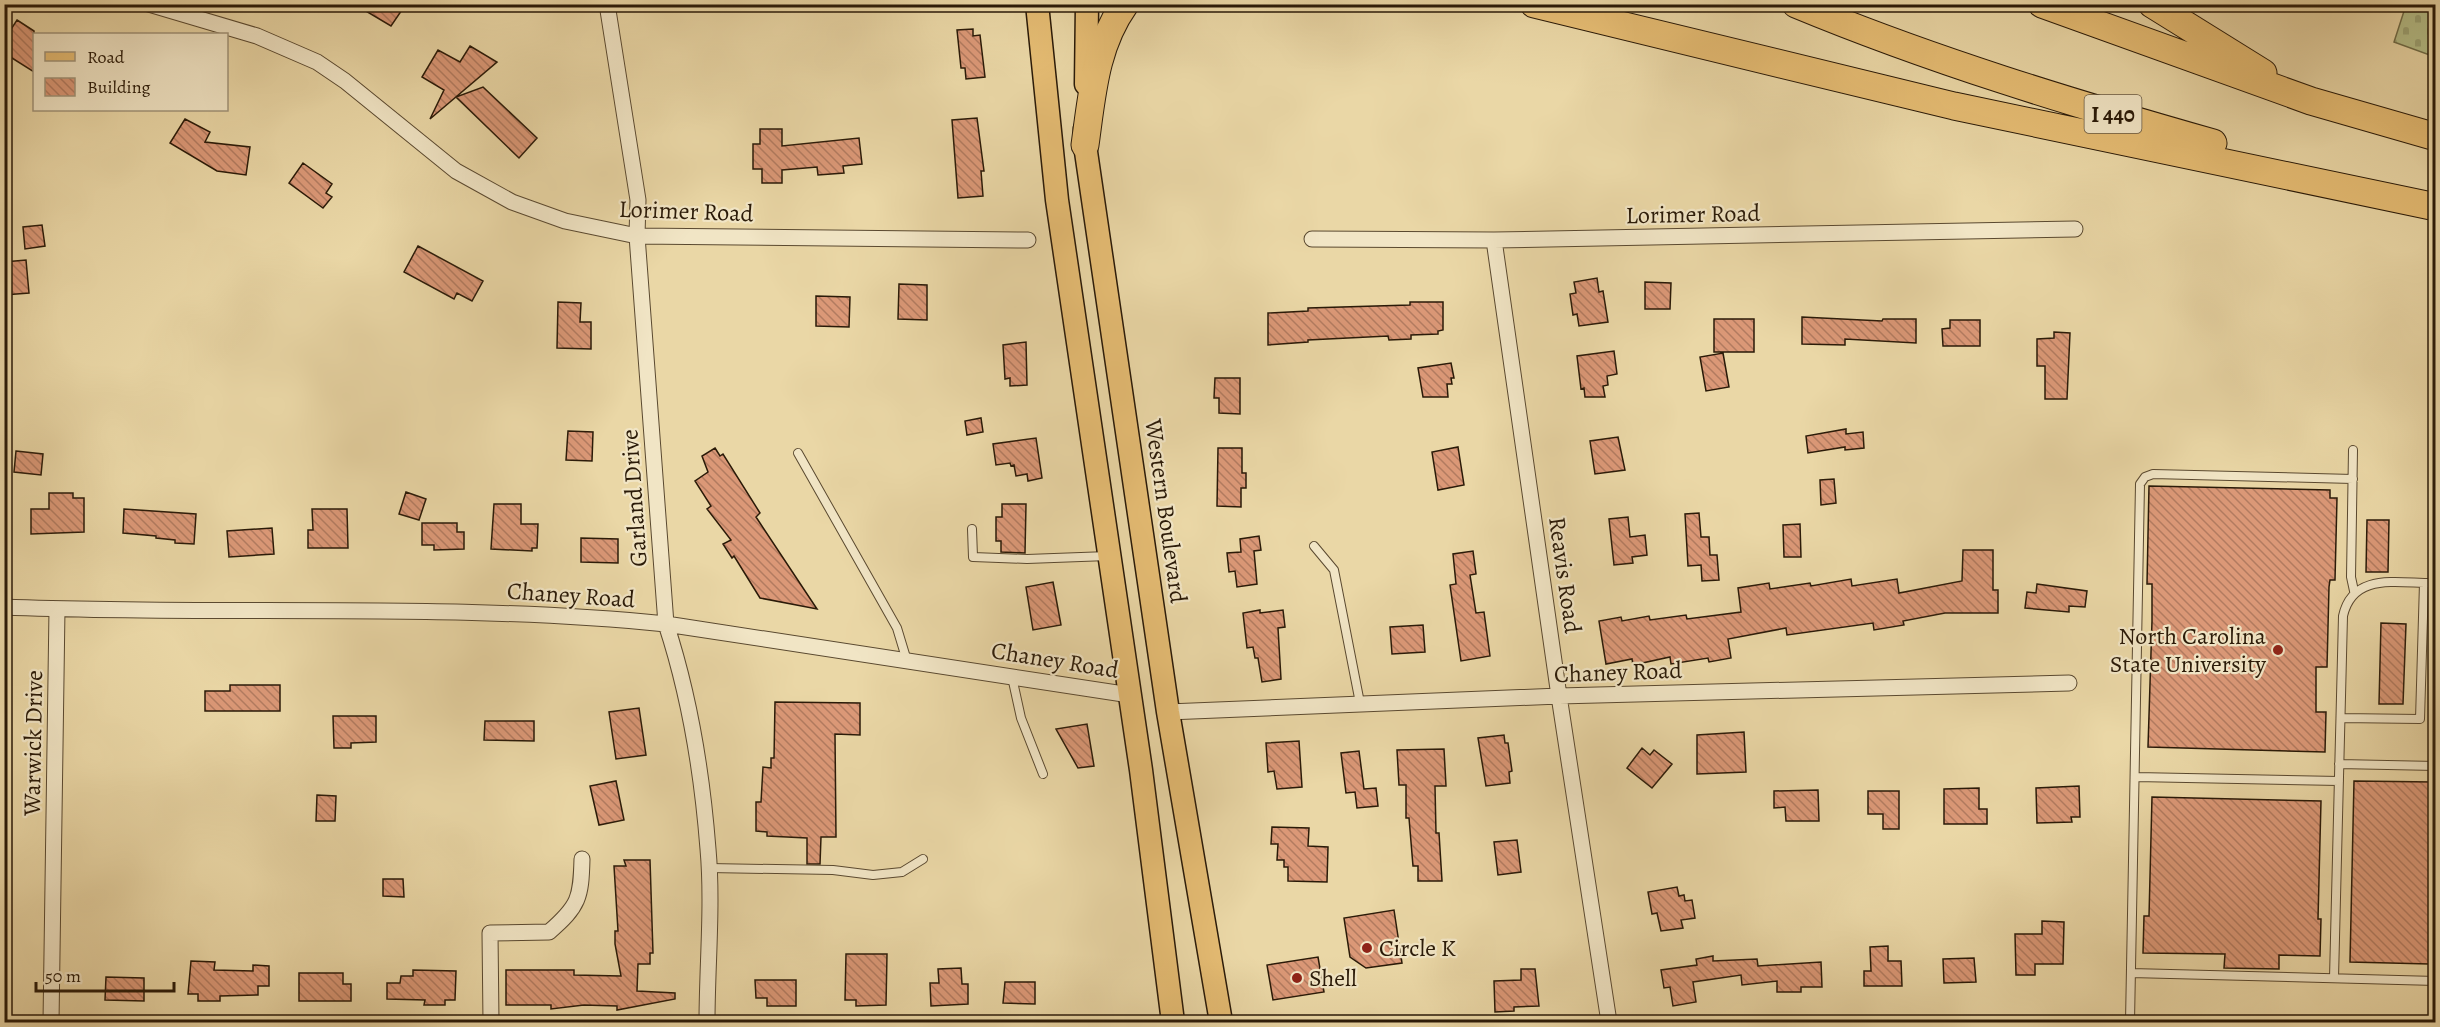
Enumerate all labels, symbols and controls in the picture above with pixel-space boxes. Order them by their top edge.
legend [33,33,228,111]
text: Road [87,45,125,69]
text: Building [87,75,151,99]
road number: I 440 [2084,95,2142,133]
street label: Lorimer Road [618,193,754,229]
street label: Lorimer Road [1625,197,1761,231]
street label: Western Boulevard [1137,416,1195,605]
street label: Garland Drive [613,428,655,568]
street label: Reavis Road [1541,515,1589,635]
street label: Chaney Road [506,575,636,615]
place label: North Carolina State University [2110,620,2267,680]
street label: Chaney Road [989,634,1121,686]
marker: North Carolina State University [2271,643,2285,657]
street label: Chaney Road [1553,654,1683,690]
street label: Warwick Drive [16,670,50,817]
place label: Circle K [1379,932,1456,964]
marker: Circle K [1360,941,1374,955]
scale bar [36,955,174,993]
place label: Shell [1309,962,1357,994]
text: 50 m [45,964,81,988]
marker: Shell [1290,971,1304,985]

